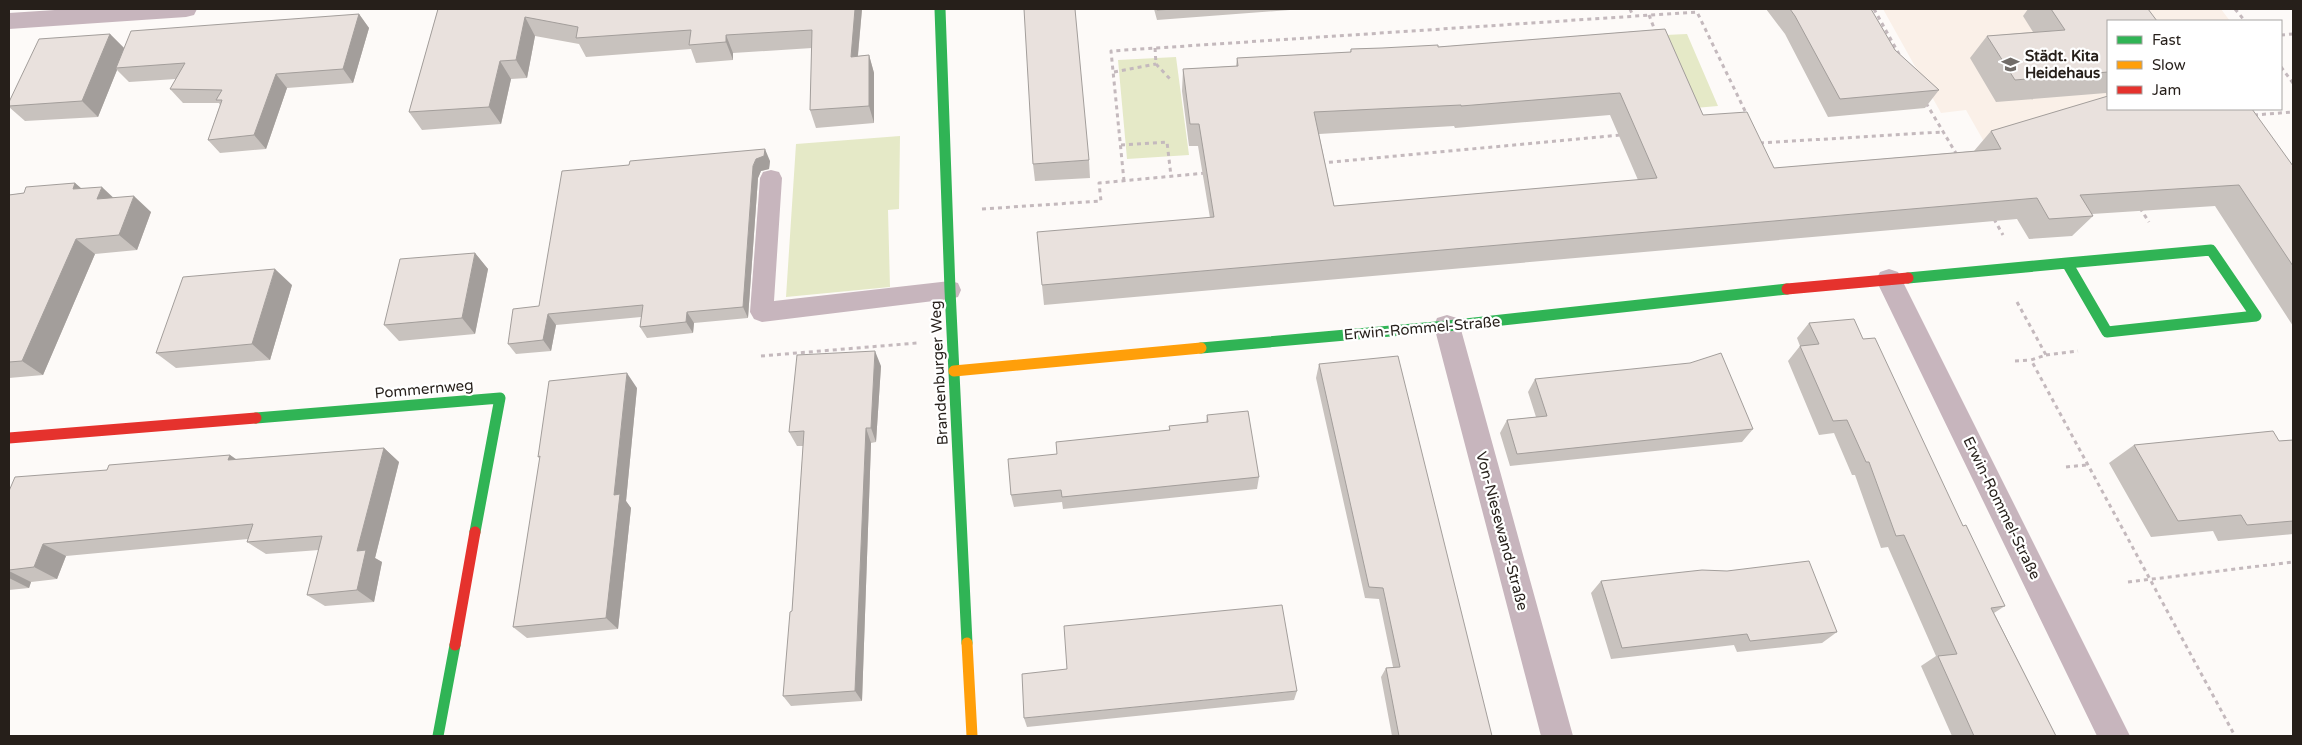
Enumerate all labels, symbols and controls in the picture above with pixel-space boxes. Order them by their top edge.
legend [2107,20,2282,110]
text: Fast [2152,31,2182,49]
place label: Städt. Kita Heidehaus [2025,47,2100,82]
school or university icon: Städt. Kita Heidehaus [2001,55,2021,75]
text: Slow [2152,56,2186,74]
text: Jam [2152,81,2181,99]
street label: Brandenburger Weg [926,300,952,446]
street label: Erwin-Rommel-Straße [1343,312,1501,344]
street label: Pommernweg [374,376,474,402]
street label: Erwin-Rommel-Straße [1959,433,2045,583]
street label: Von-Niesewand-Straße [1472,450,1532,612]

